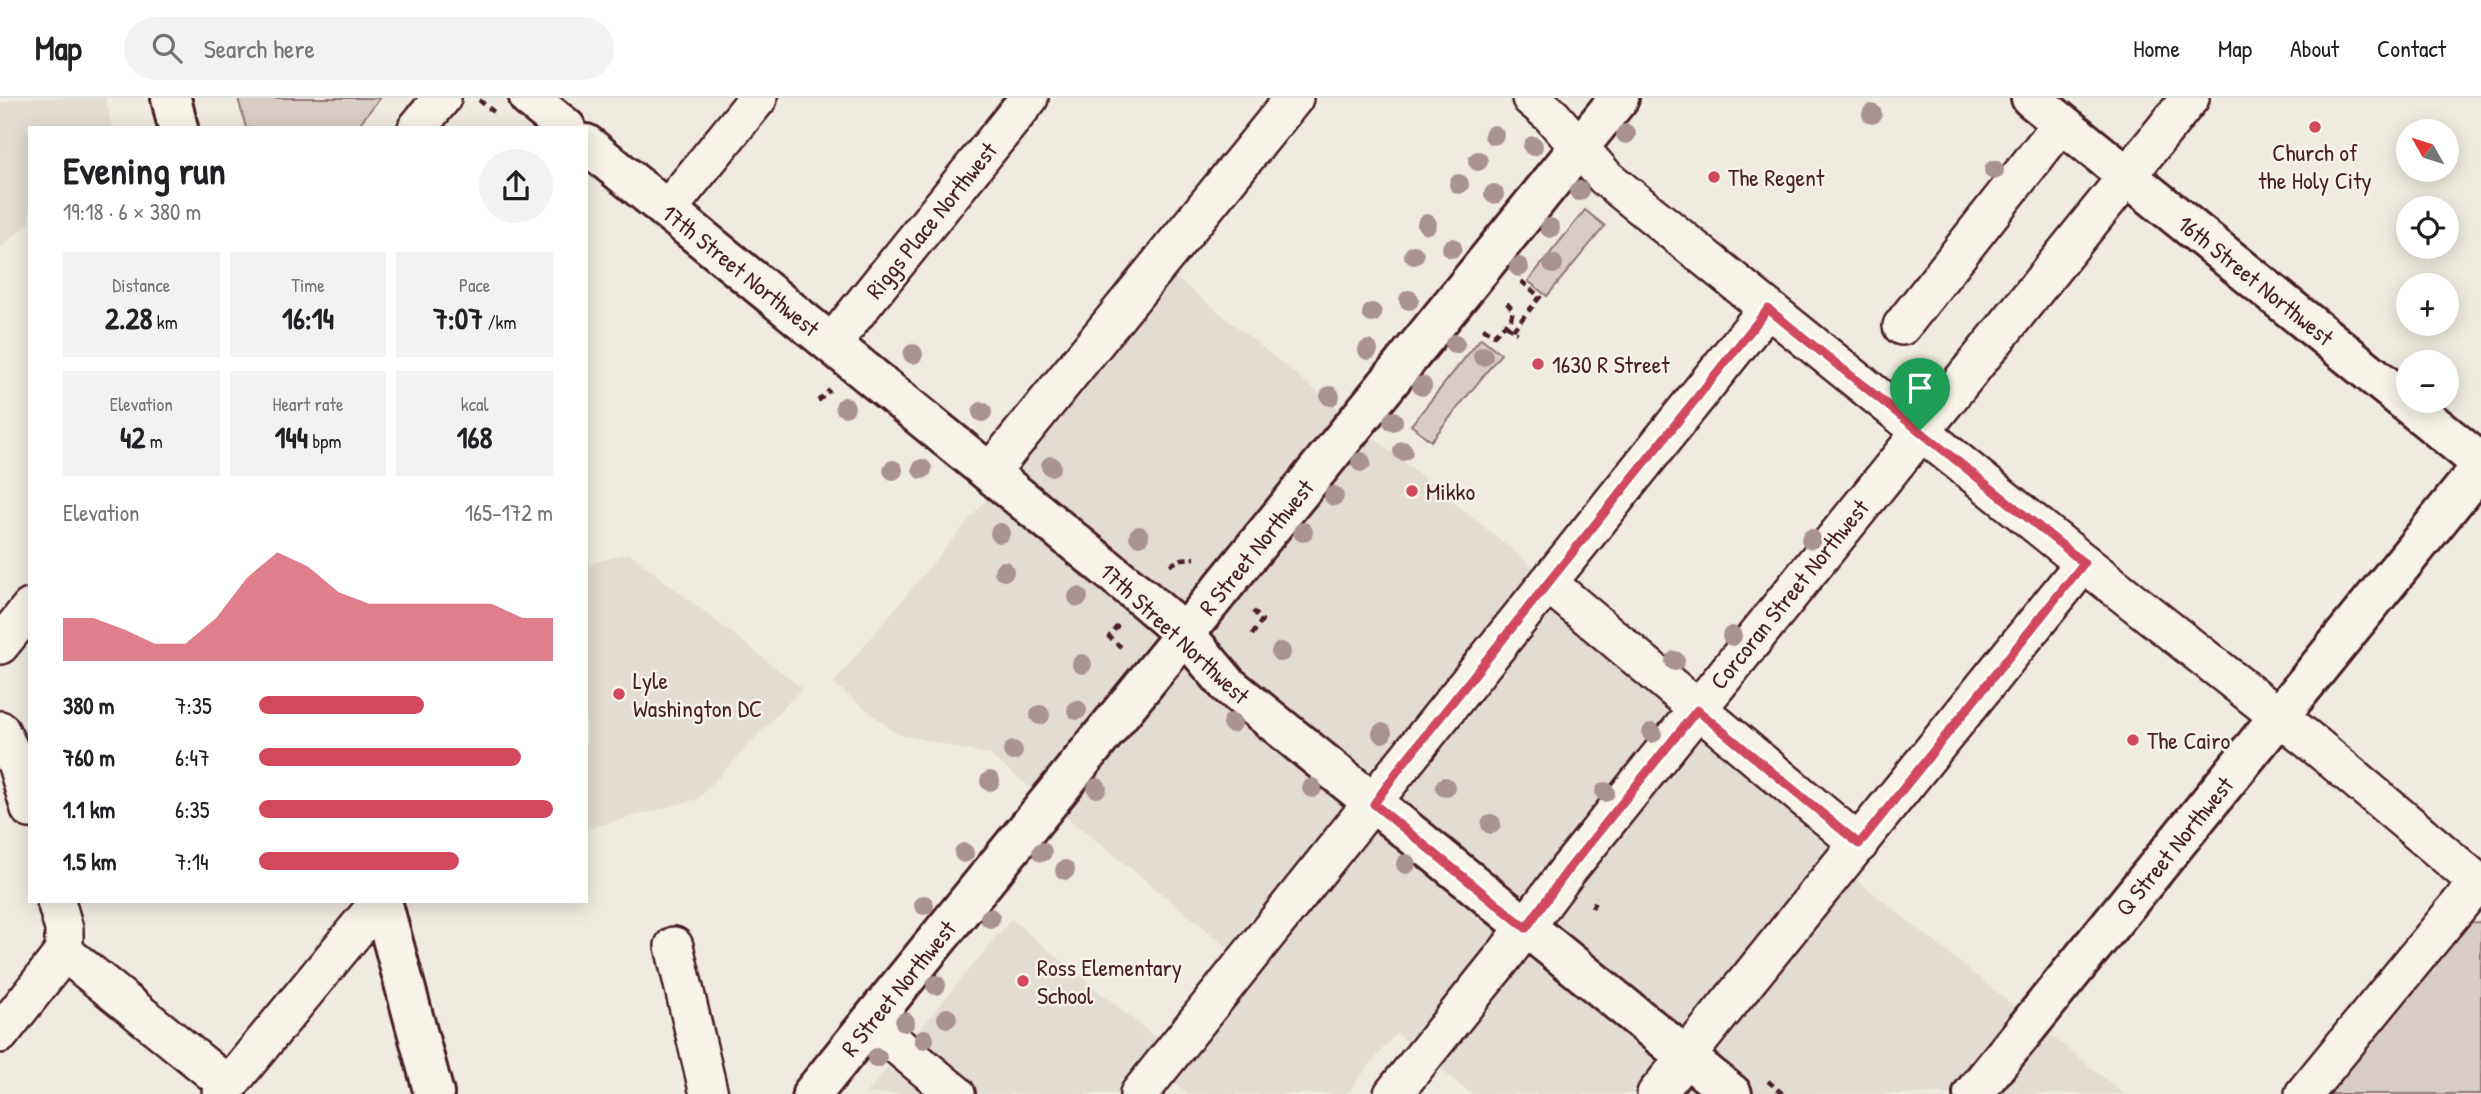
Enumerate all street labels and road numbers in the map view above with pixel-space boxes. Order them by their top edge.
street label: Riggs Place Northwest [858,135,1004,305]
street label: 17th Street Northwest [656,197,827,344]
street label: 16th Street Northwest [2171,207,2341,353]
street label: R Street Northwest [1191,472,1321,622]
street label: Corcoran Street Northwest [1702,492,1876,696]
street label: 17th Street Northwest [1093,555,1257,711]
street label: Q Street Northwest [2108,769,2241,922]
street label: R Street Northwest [833,913,963,1063]

